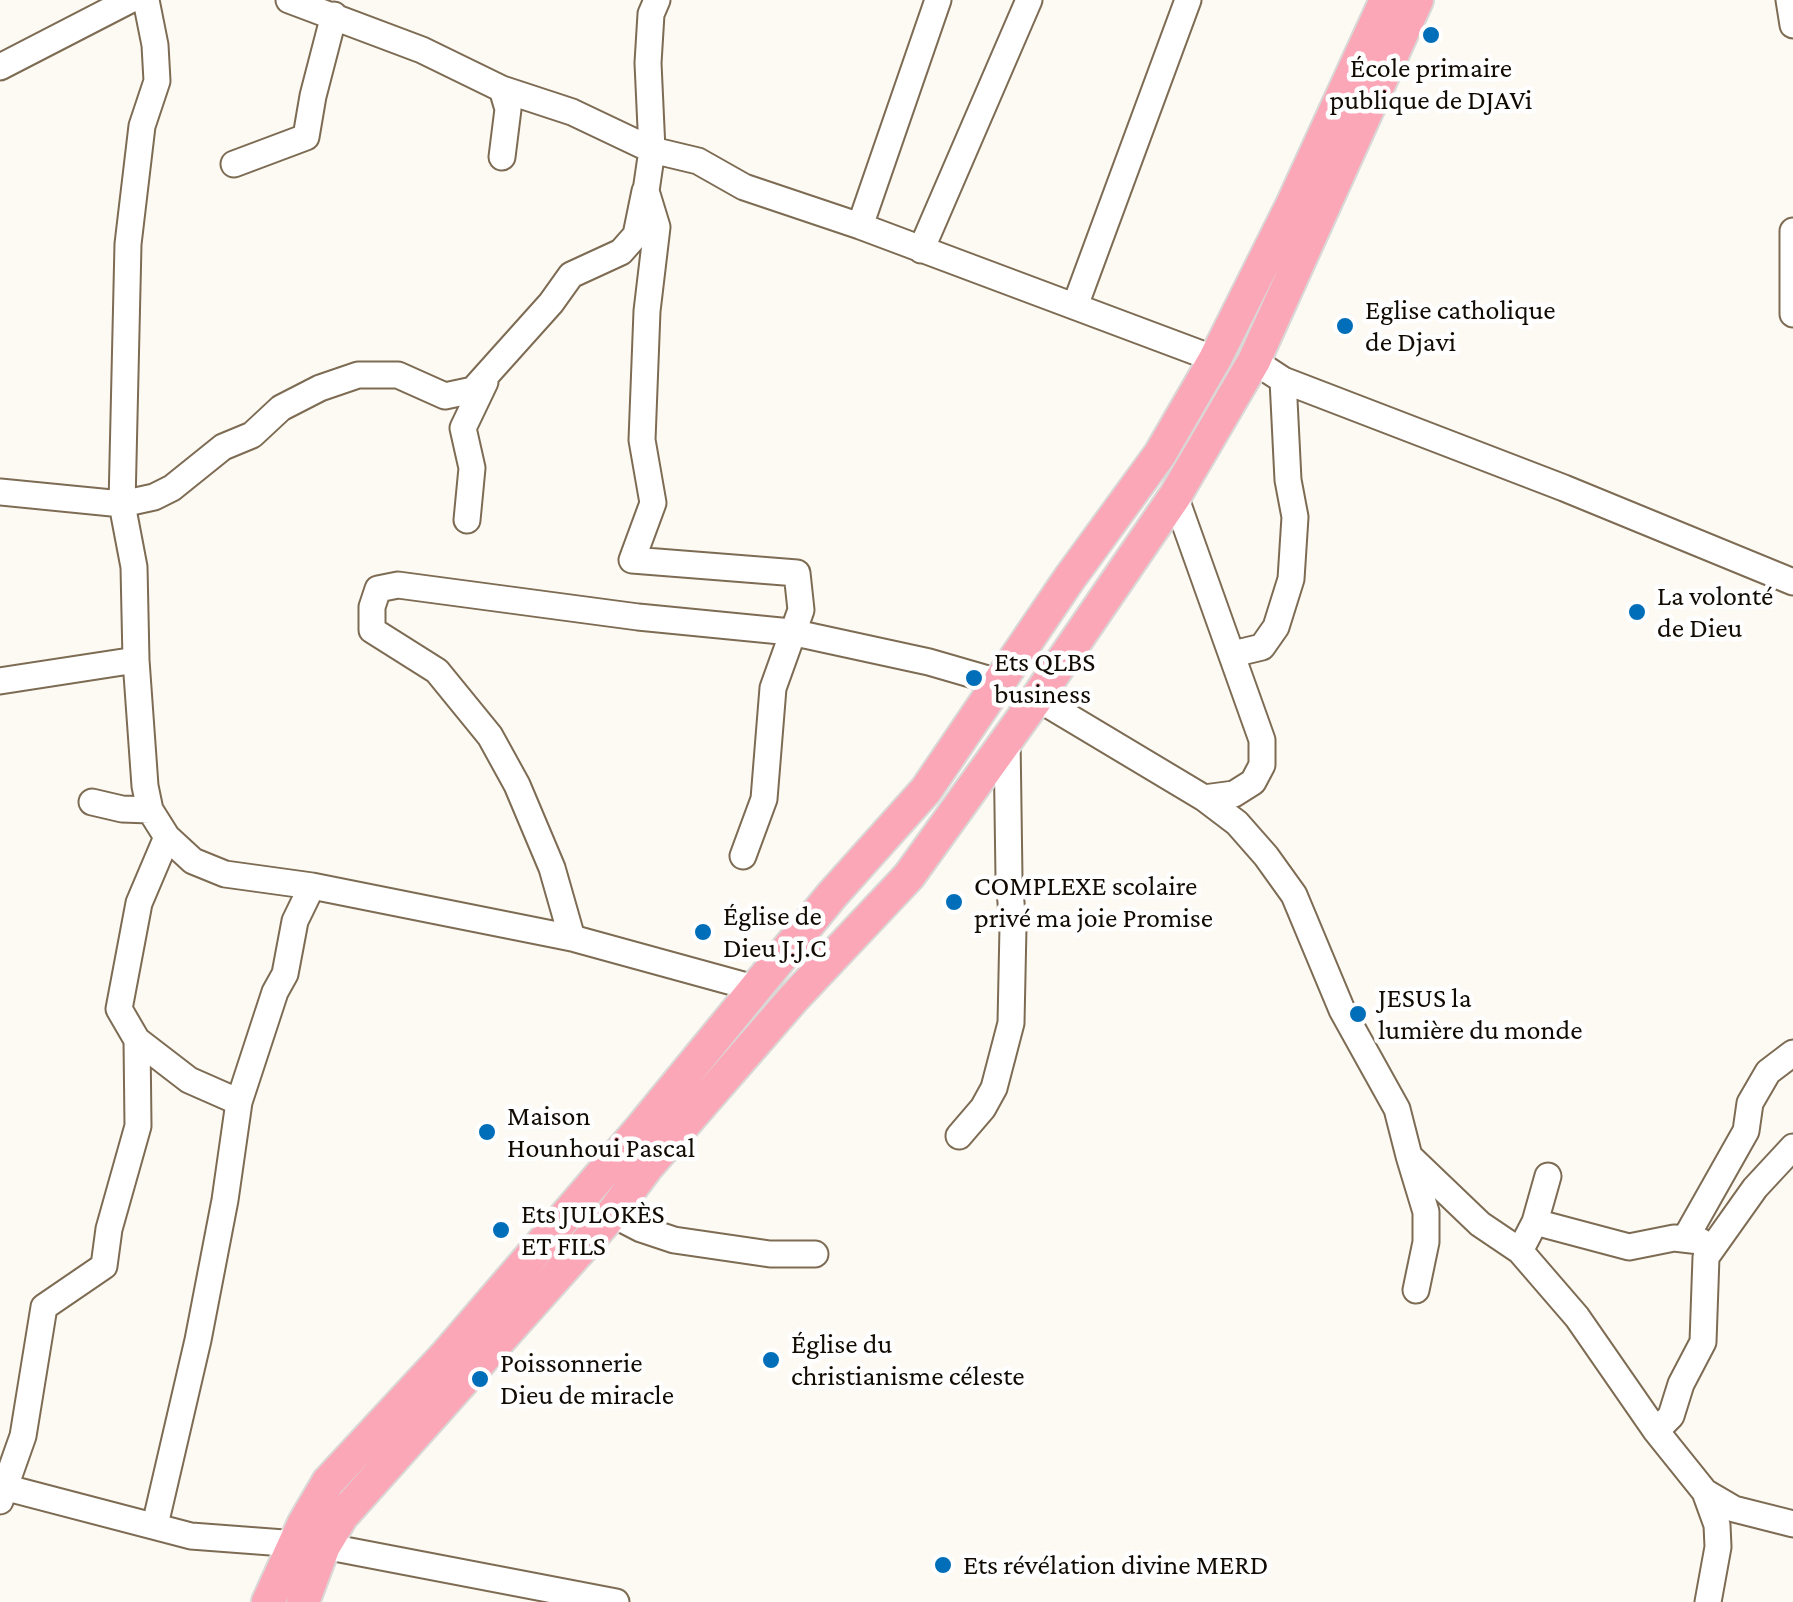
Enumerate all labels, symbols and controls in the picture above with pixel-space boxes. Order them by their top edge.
marker: École primaire publique de DJAVi [1420,24,1442,46]
place label: École primaire publique de DJAVi [1330,51,1532,117]
place label: Eglise catholique de Djavi [1365,293,1556,359]
marker: Eglise catholique de Djavi [1334,315,1356,337]
place label: La volonté de Dieu [1657,579,1773,645]
marker: La volonté de Dieu [1626,601,1648,623]
place label: Ets QLBS business [994,645,1095,711]
marker: Ets QLBS business [963,667,985,689]
place label: COMPLEXE scolaire privé ma joie Promise [974,869,1213,935]
marker: COMPLEXE scolaire privé ma joie Promise [943,891,965,913]
place label: Église de Dieu J.J.C [723,899,826,965]
marker: Église de Dieu J.J.C [692,921,714,943]
place label: JESUS la lumière du monde [1378,981,1583,1047]
marker: JESUS la lumière du monde [1347,1003,1369,1025]
place label: Maison Hounhoui Pascal [507,1099,695,1165]
marker: Maison Hounhoui Pascal [476,1121,498,1143]
place label: Ets JULOKÈS ET FILS [521,1197,665,1263]
marker: Ets JULOKÈS ET FILS [490,1219,512,1241]
place label: Église du christianisme céleste [791,1327,1025,1393]
place label: Poissonnerie Dieu de miracle [500,1346,674,1412]
marker: Église du christianisme céleste [760,1349,782,1371]
marker: Poissonnerie Dieu de miracle [469,1368,491,1390]
place label: Ets révélation divine MERD [963,1548,1268,1582]
marker: Ets révélation divine MERD [932,1554,954,1576]

